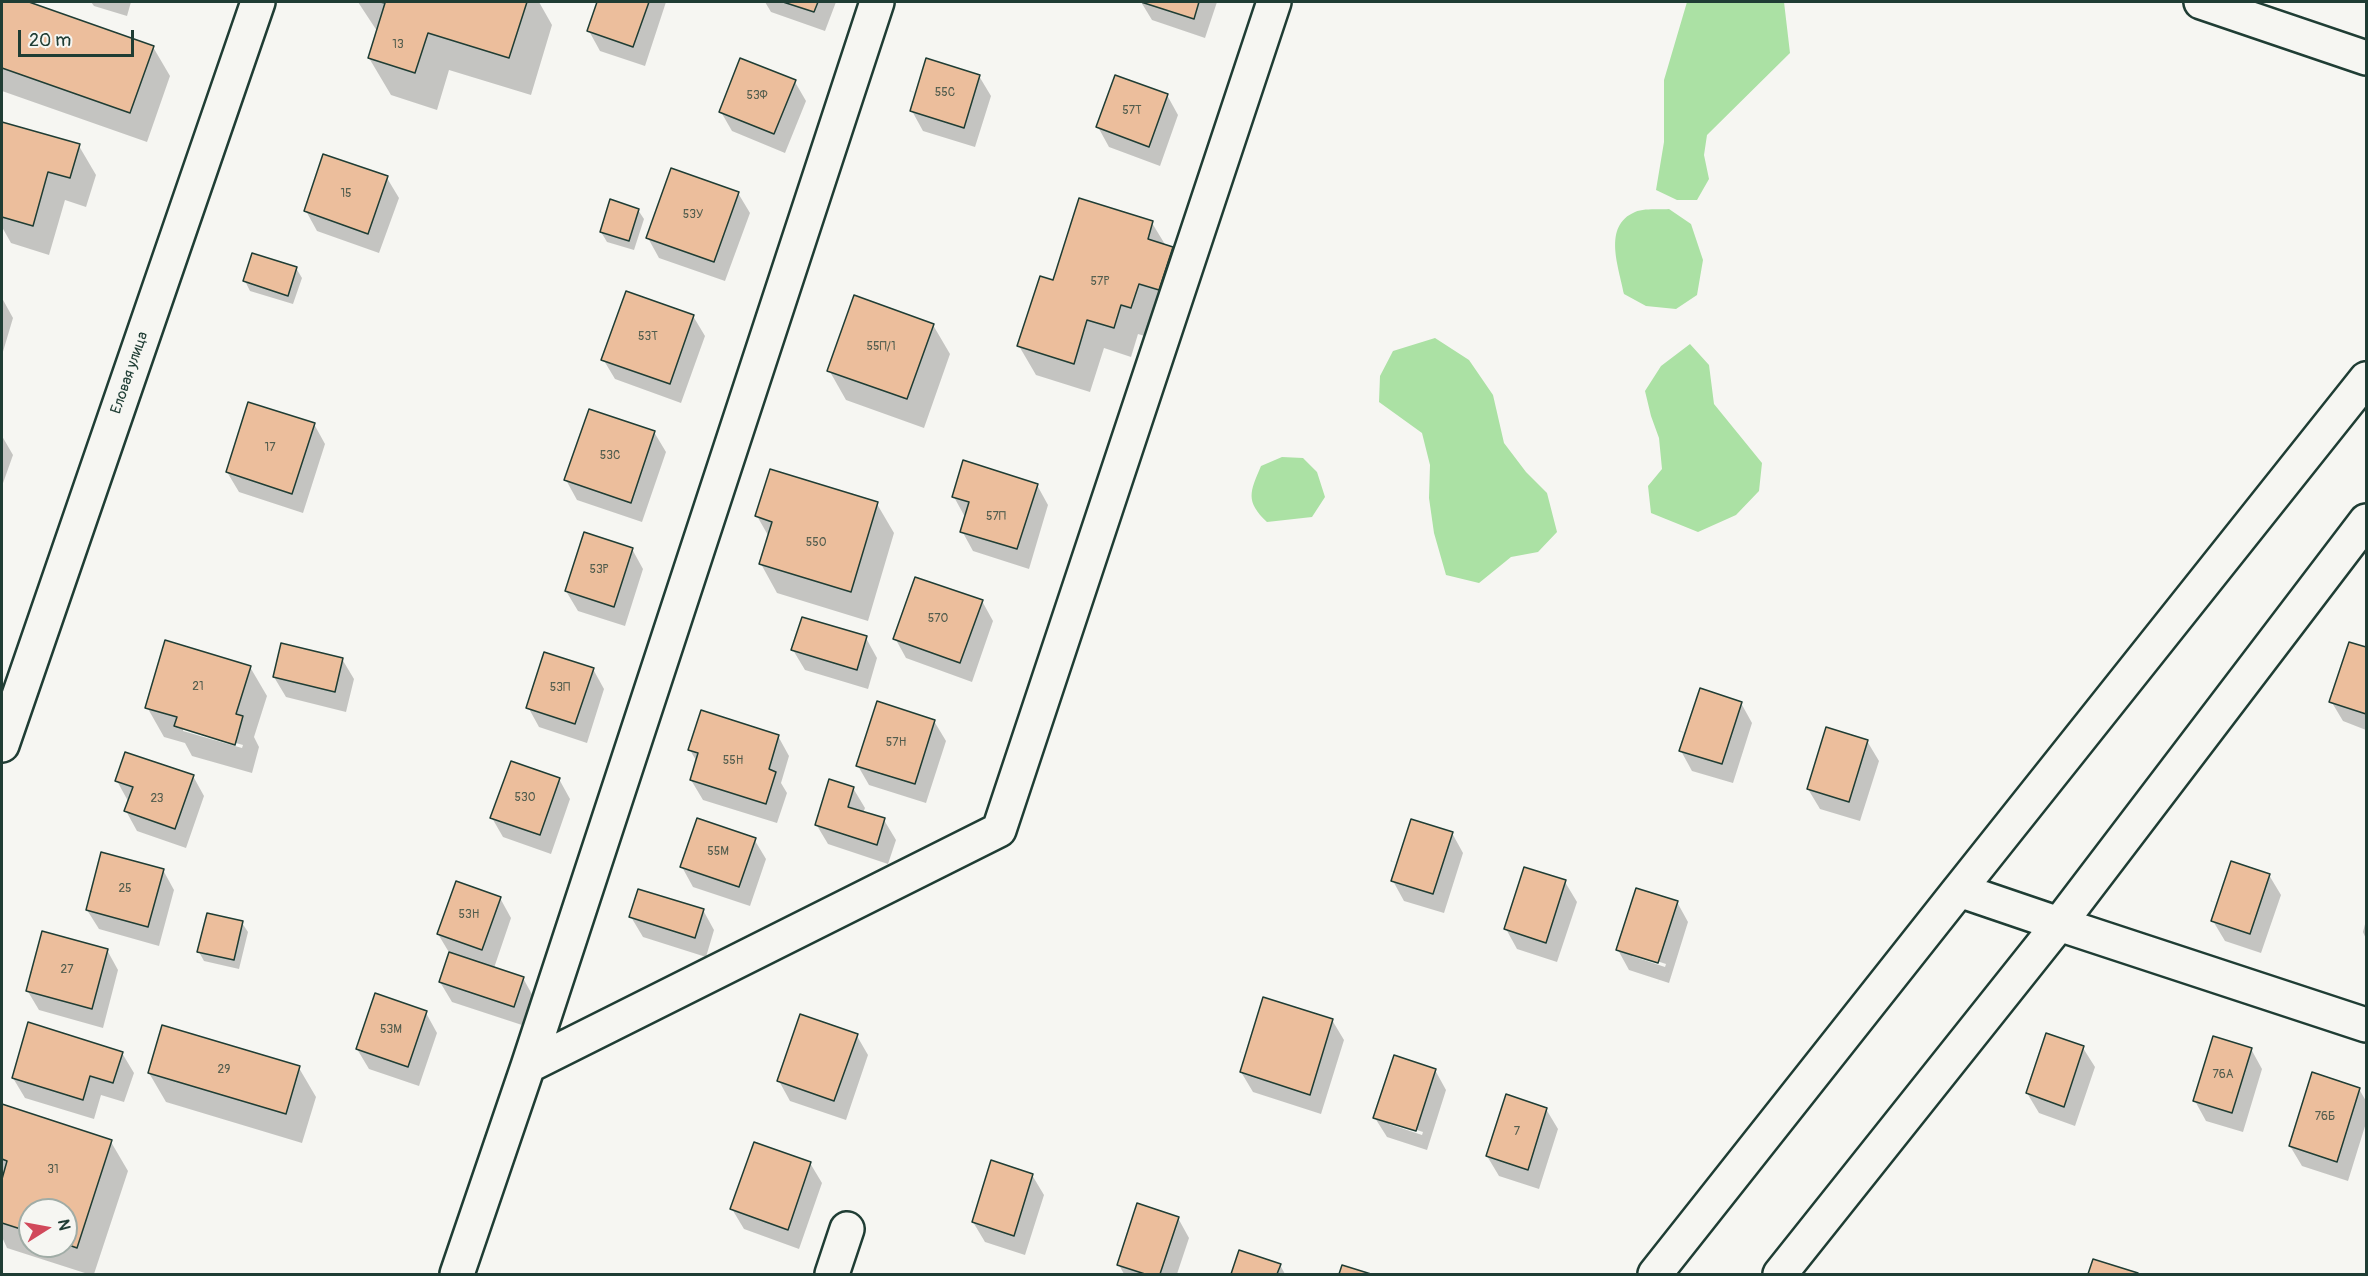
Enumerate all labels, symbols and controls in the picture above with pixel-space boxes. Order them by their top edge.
scale bar [21,18,136,56]
text: 20 m [29,29,71,52]
house number: 13 [392,38,404,52]
house number: 55С [935,86,955,100]
house number: 53Ф [746,89,768,103]
house number: 57Т [1122,104,1142,118]
house number: 15 [340,187,352,201]
house number: 53У [683,208,703,222]
house number: 57Р [1091,275,1109,289]
street label: Еловая улица [108,330,152,416]
house number: 53Т [638,330,658,344]
house number: 55П/1 [866,340,896,354]
house number: 17 [264,441,276,455]
house number: 53С [600,449,620,463]
house number: 57П [986,510,1006,524]
house number: 55О [806,536,826,550]
house number: 53Р [589,563,609,577]
house number: 57О [928,612,948,626]
house number: 21 [192,680,204,694]
house number: 53П [550,681,570,695]
house number: 57Н [886,736,906,750]
house number: 55Н [723,754,743,768]
house number: 53О [515,791,535,805]
house number: 23 [150,792,164,806]
house number: 55М [707,845,729,859]
house number: 25 [118,882,132,896]
house number: 53Н [459,908,479,922]
house number: 27 [60,963,74,977]
house number: 53М [380,1023,402,1037]
house number: 29 [218,1063,230,1077]
house number: 76А [2212,1068,2234,1082]
house number: 76Б [2315,1110,2335,1124]
house number: 7 [1514,1125,1520,1139]
house number: 31 [47,1163,59,1177]
north arrow [18,1198,78,1258]
text: N [53,1218,75,1232]

